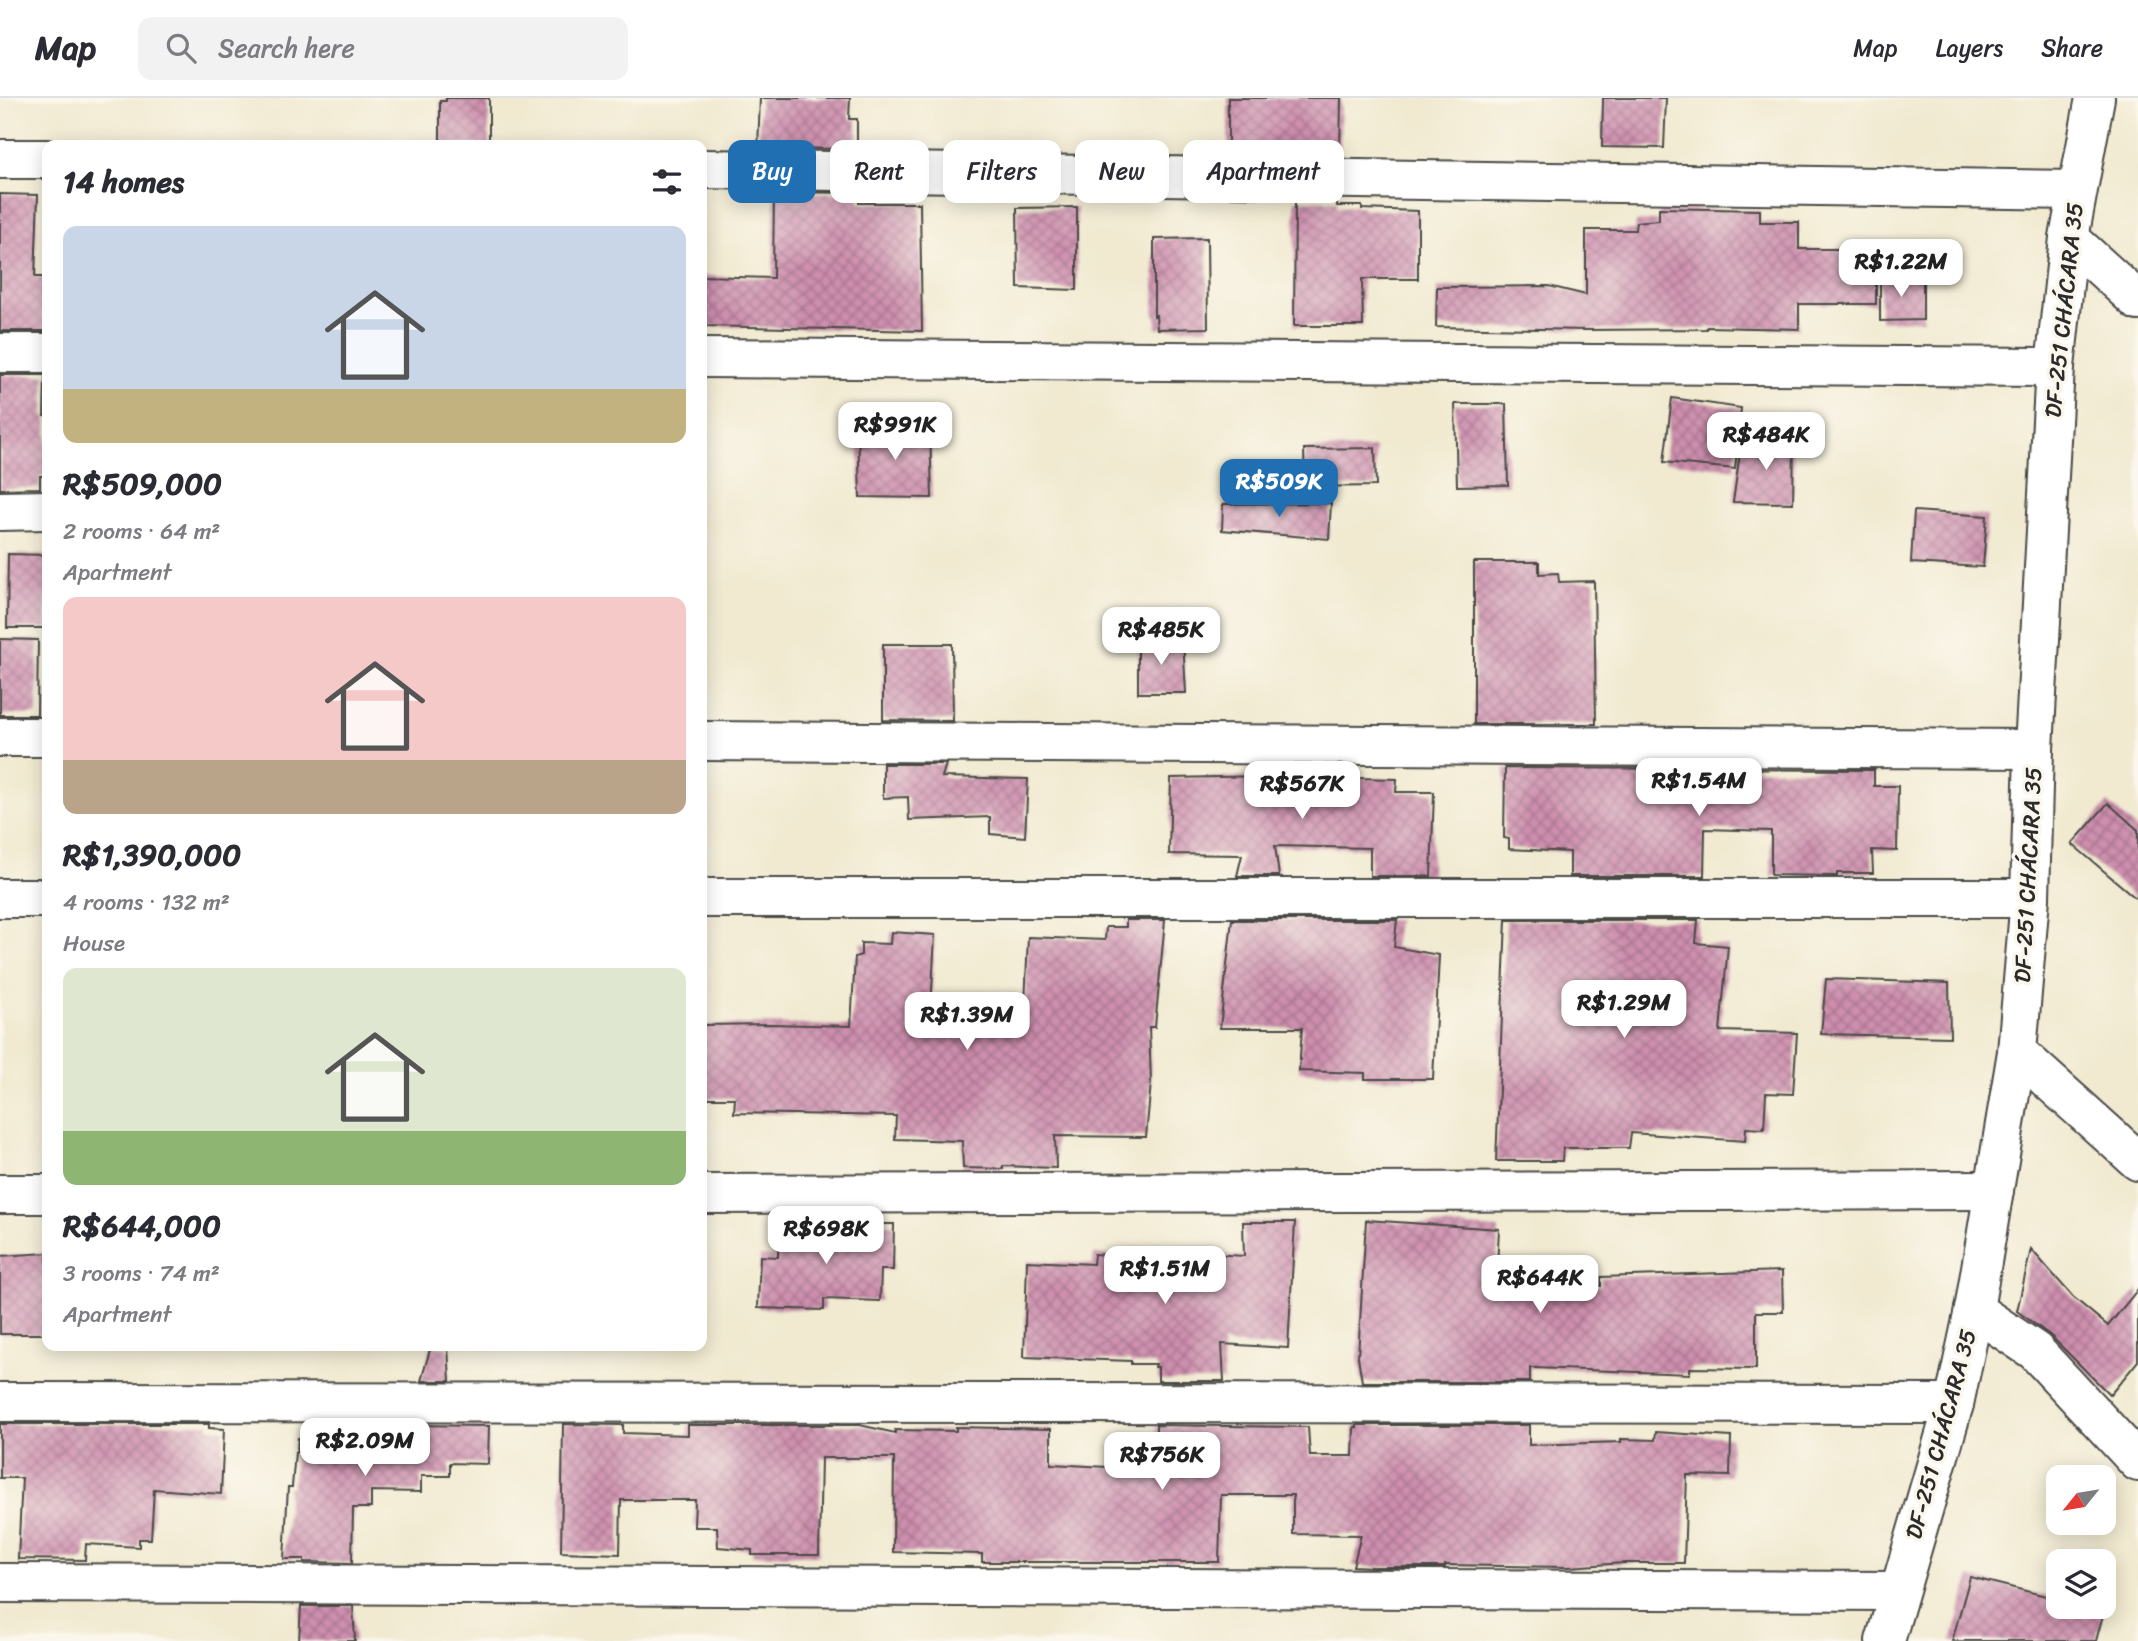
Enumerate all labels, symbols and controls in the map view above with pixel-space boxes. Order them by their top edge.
search box [138,17,628,80]
text: Map [35,19,96,77]
text: Search here [218,25,355,71]
text: Map [1853,27,1898,69]
text: Layers [1936,27,2003,69]
text: Share [2041,27,2103,69]
icon: search [162,29,200,67]
chip: Buy [728,140,816,203]
chip: Rent [830,140,929,203]
chip: Filters [943,140,1061,203]
chip: New [1075,140,1169,203]
chip: Apartment [1183,140,1344,203]
text: 14 homes [63,155,184,209]
icon: filters [648,163,686,201]
street label: DF-251 CHÁCARA 35 [2032,200,2096,420]
pin: R$1.22M [1836,240,1966,299]
text: R$1.22M [1855,241,1947,282]
icon: home [312,272,438,398]
pin: R$991K [838,402,952,462]
text: R$991K [854,404,936,445]
pin: R$484K [1709,412,1823,472]
text: R$484K [1723,414,1809,455]
text: R$509,000 [63,457,222,511]
pin: R$509K [1222,460,1336,519]
text: R$509K [1236,461,1322,502]
text: 2 rooms · 64 m² [63,511,220,552]
text: Apartment [63,552,172,593]
pin: R$485K [1104,608,1218,667]
text: R$485K [1118,609,1204,650]
icon: home [312,643,438,769]
pin: R$1.54M [1634,758,1764,818]
text: R$1.54M [1652,760,1746,801]
pin: R$567K [1245,762,1359,821]
text: R$567K [1260,763,1344,804]
street label: DF-251 CHÁCARA 35 [2002,766,2054,984]
text: R$1,390,000 [63,828,241,882]
text: 4 rooms · 132 m² [63,882,230,923]
text: House [63,923,125,964]
pin: R$1.29M [1559,981,1689,1040]
text: R$1.29M [1577,982,1671,1023]
pin: R$1.39M [902,992,1032,1052]
text: R$1.39M [921,994,1013,1035]
icon: home [312,1014,438,1140]
text: R$644,000 [63,1199,221,1253]
pin: R$698K [769,1206,883,1266]
text: R$698K [784,1208,868,1249]
pin: R$1.51M [1100,1246,1230,1306]
text: R$1.51M [1120,1248,1210,1289]
text: 3 rooms · 74 m² [63,1253,220,1294]
pin: R$644K [1483,1256,1597,1315]
text: R$644K [1497,1257,1583,1298]
text: Apartment [63,1294,172,1335]
street label: DF-251 CHÁCARA 35 [1893,1324,1989,1544]
pin: R$2.09M [300,1418,430,1478]
text: R$2.09M [316,1420,414,1461]
pin: R$756K [1105,1432,1219,1492]
text: R$756K [1120,1434,1204,1475]
north arrow [2046,1465,2116,1535]
map controls [2046,1465,2116,1619]
button: layers [2046,1549,2116,1619]

